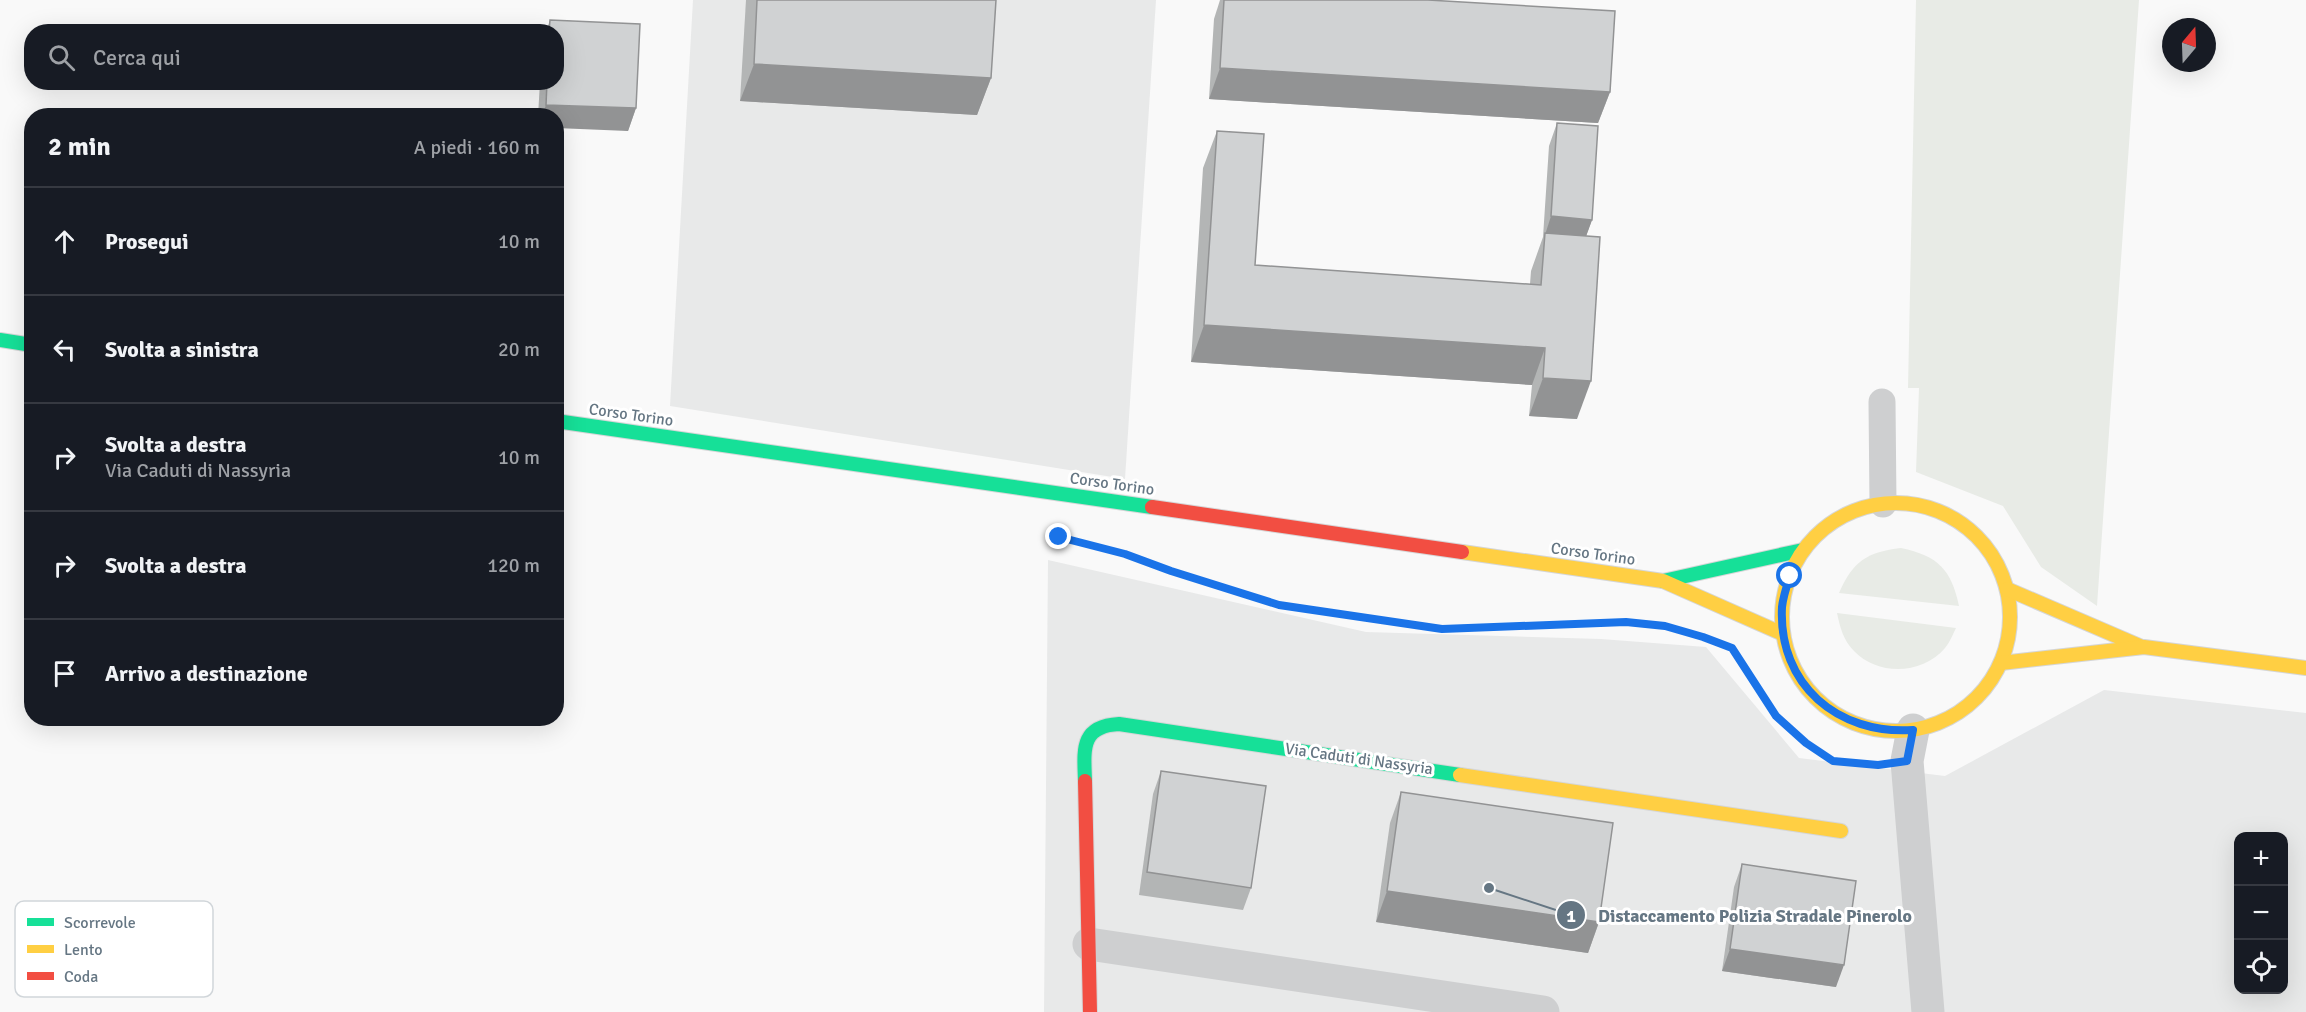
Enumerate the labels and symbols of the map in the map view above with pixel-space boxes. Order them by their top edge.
north arrow [2162,18,2216,72]
street label: Corso Torino [588,399,674,431]
street label: Corso Torino [1069,468,1155,500]
route end [1045,523,1071,549]
street label: Corso Torino [1550,538,1636,570]
route start [1776,562,1802,588]
street label: Via Caduti di Nassyria [1284,739,1434,779]
callout: Distaccamento Polizia Stradale Pinerolo [1556,897,1924,933]
legend [15,901,213,997]
text: 1 [1566,905,1576,927]
text: Distaccamento Polizia Stradale Pinerolo [1598,905,1912,927]
text: Scorrevole [64,913,136,933]
text: Lento [64,940,102,960]
text: Coda [64,967,98,987]

